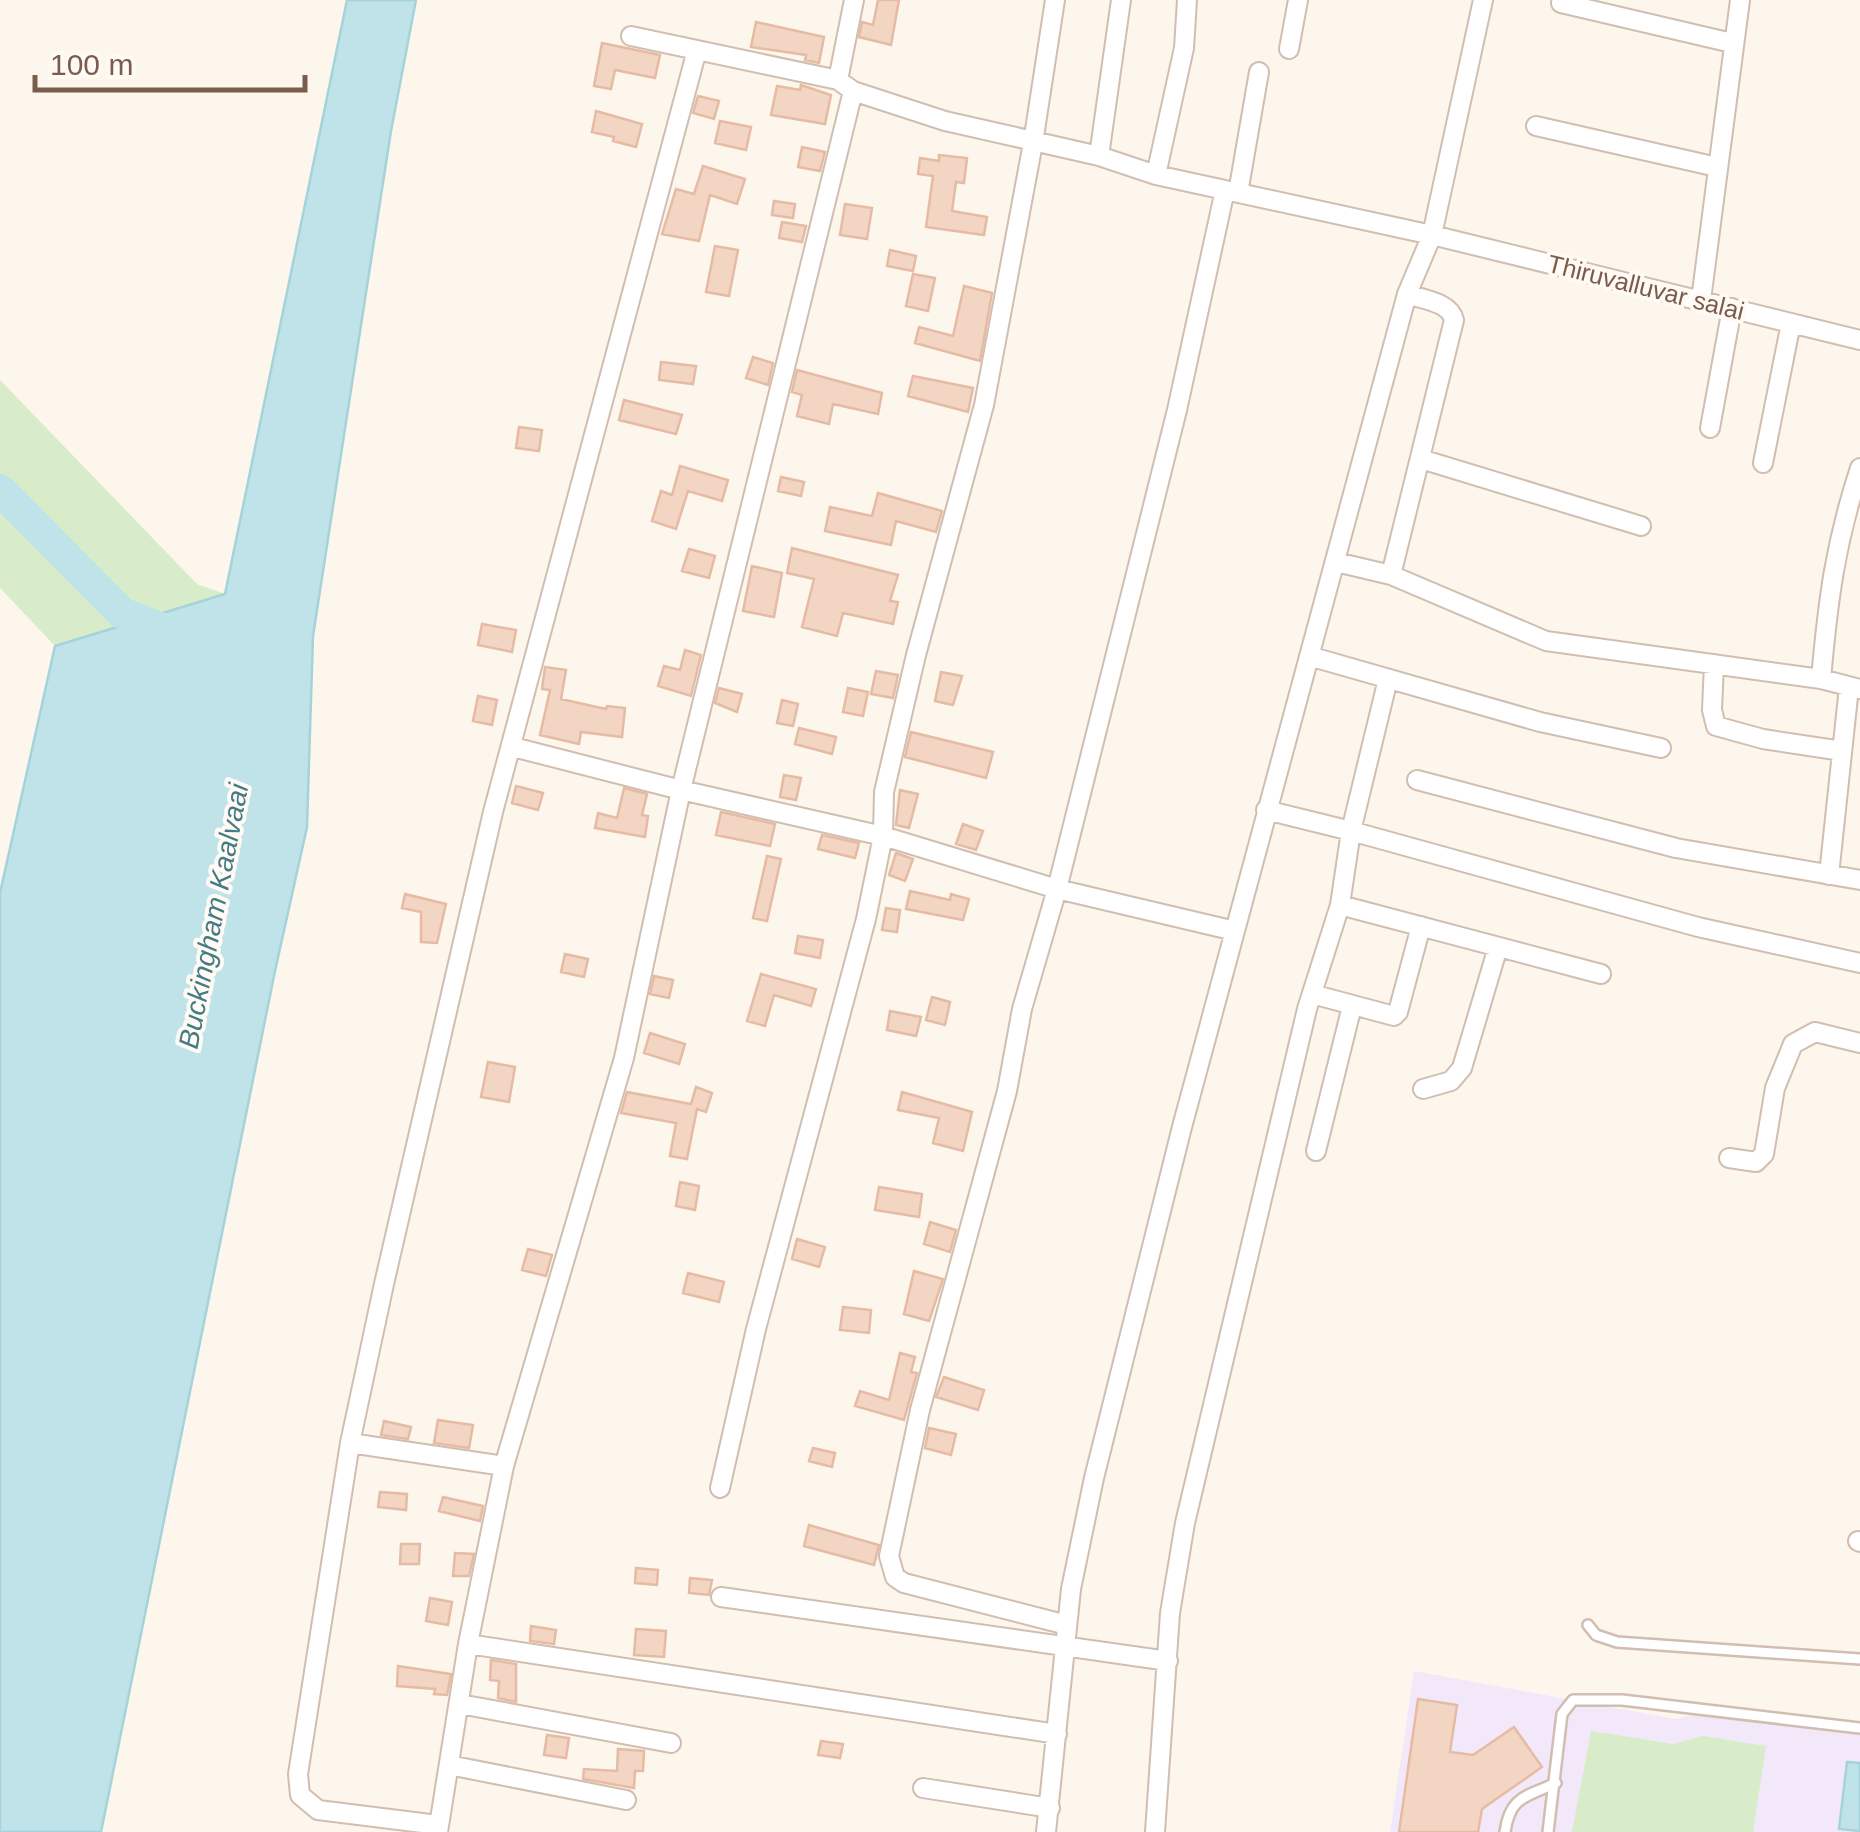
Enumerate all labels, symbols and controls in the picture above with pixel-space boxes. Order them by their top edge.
scale bar [35,30,305,92]
text: 100 m [50,48,133,81]
street label: Thiruvalluvar salai [1545,249,1747,325]
water label: Buckingham Kaalvaai [173,780,255,1051]

